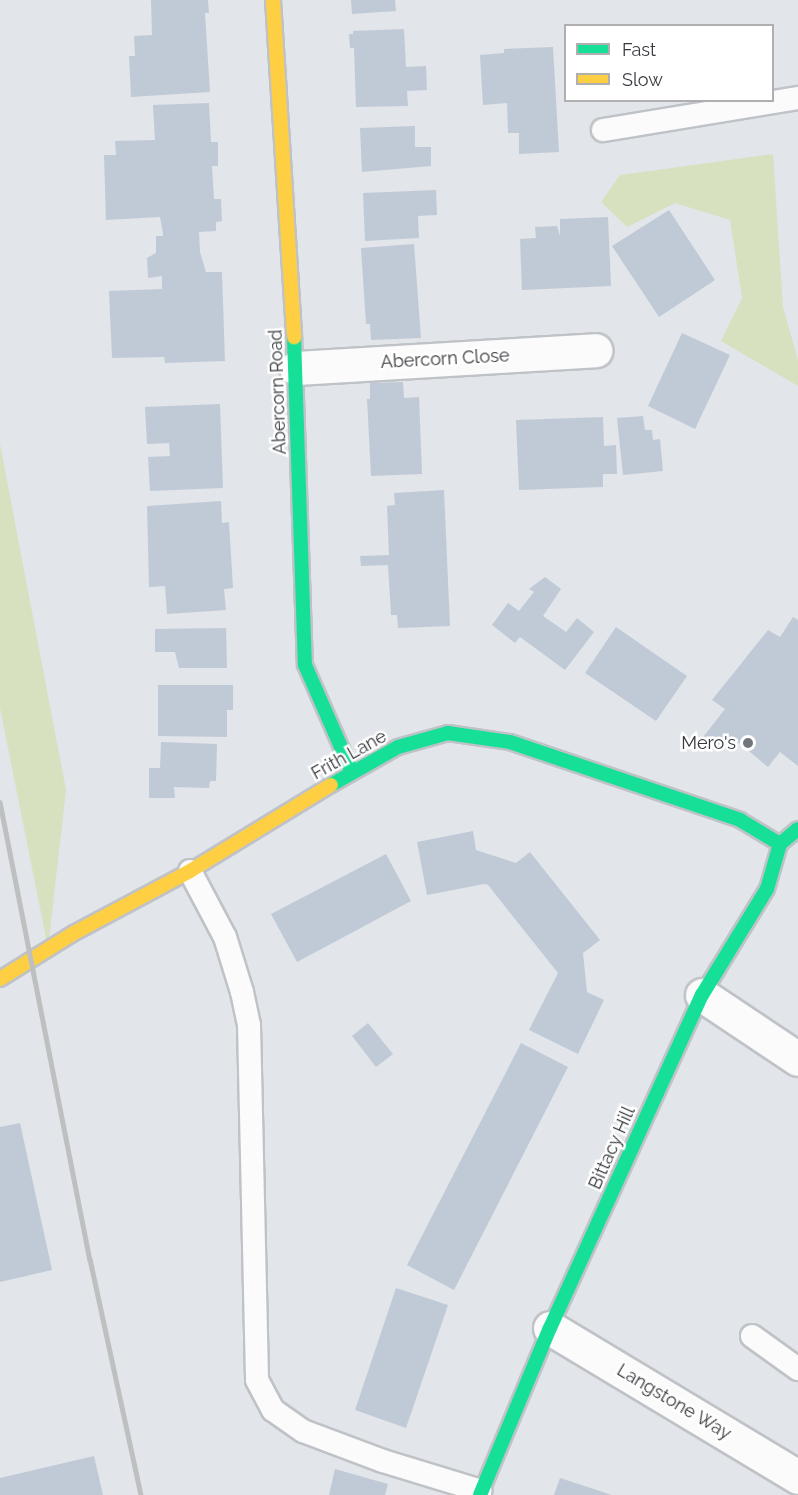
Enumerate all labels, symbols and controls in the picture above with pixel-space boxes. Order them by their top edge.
legend [564,24,774,102]
text: Fast [622,39,656,60]
text: Slow [622,69,663,90]
street label: Abercorn Road [265,329,291,455]
street label: Abercorn Close [380,345,510,373]
street label: Frith Lane [308,726,390,784]
place label: Mero's [681,732,736,754]
marker: Mero's [741,736,755,750]
street label: Bittacy Hill [584,1103,640,1193]
street label: Langstone Way [613,1359,735,1445]

